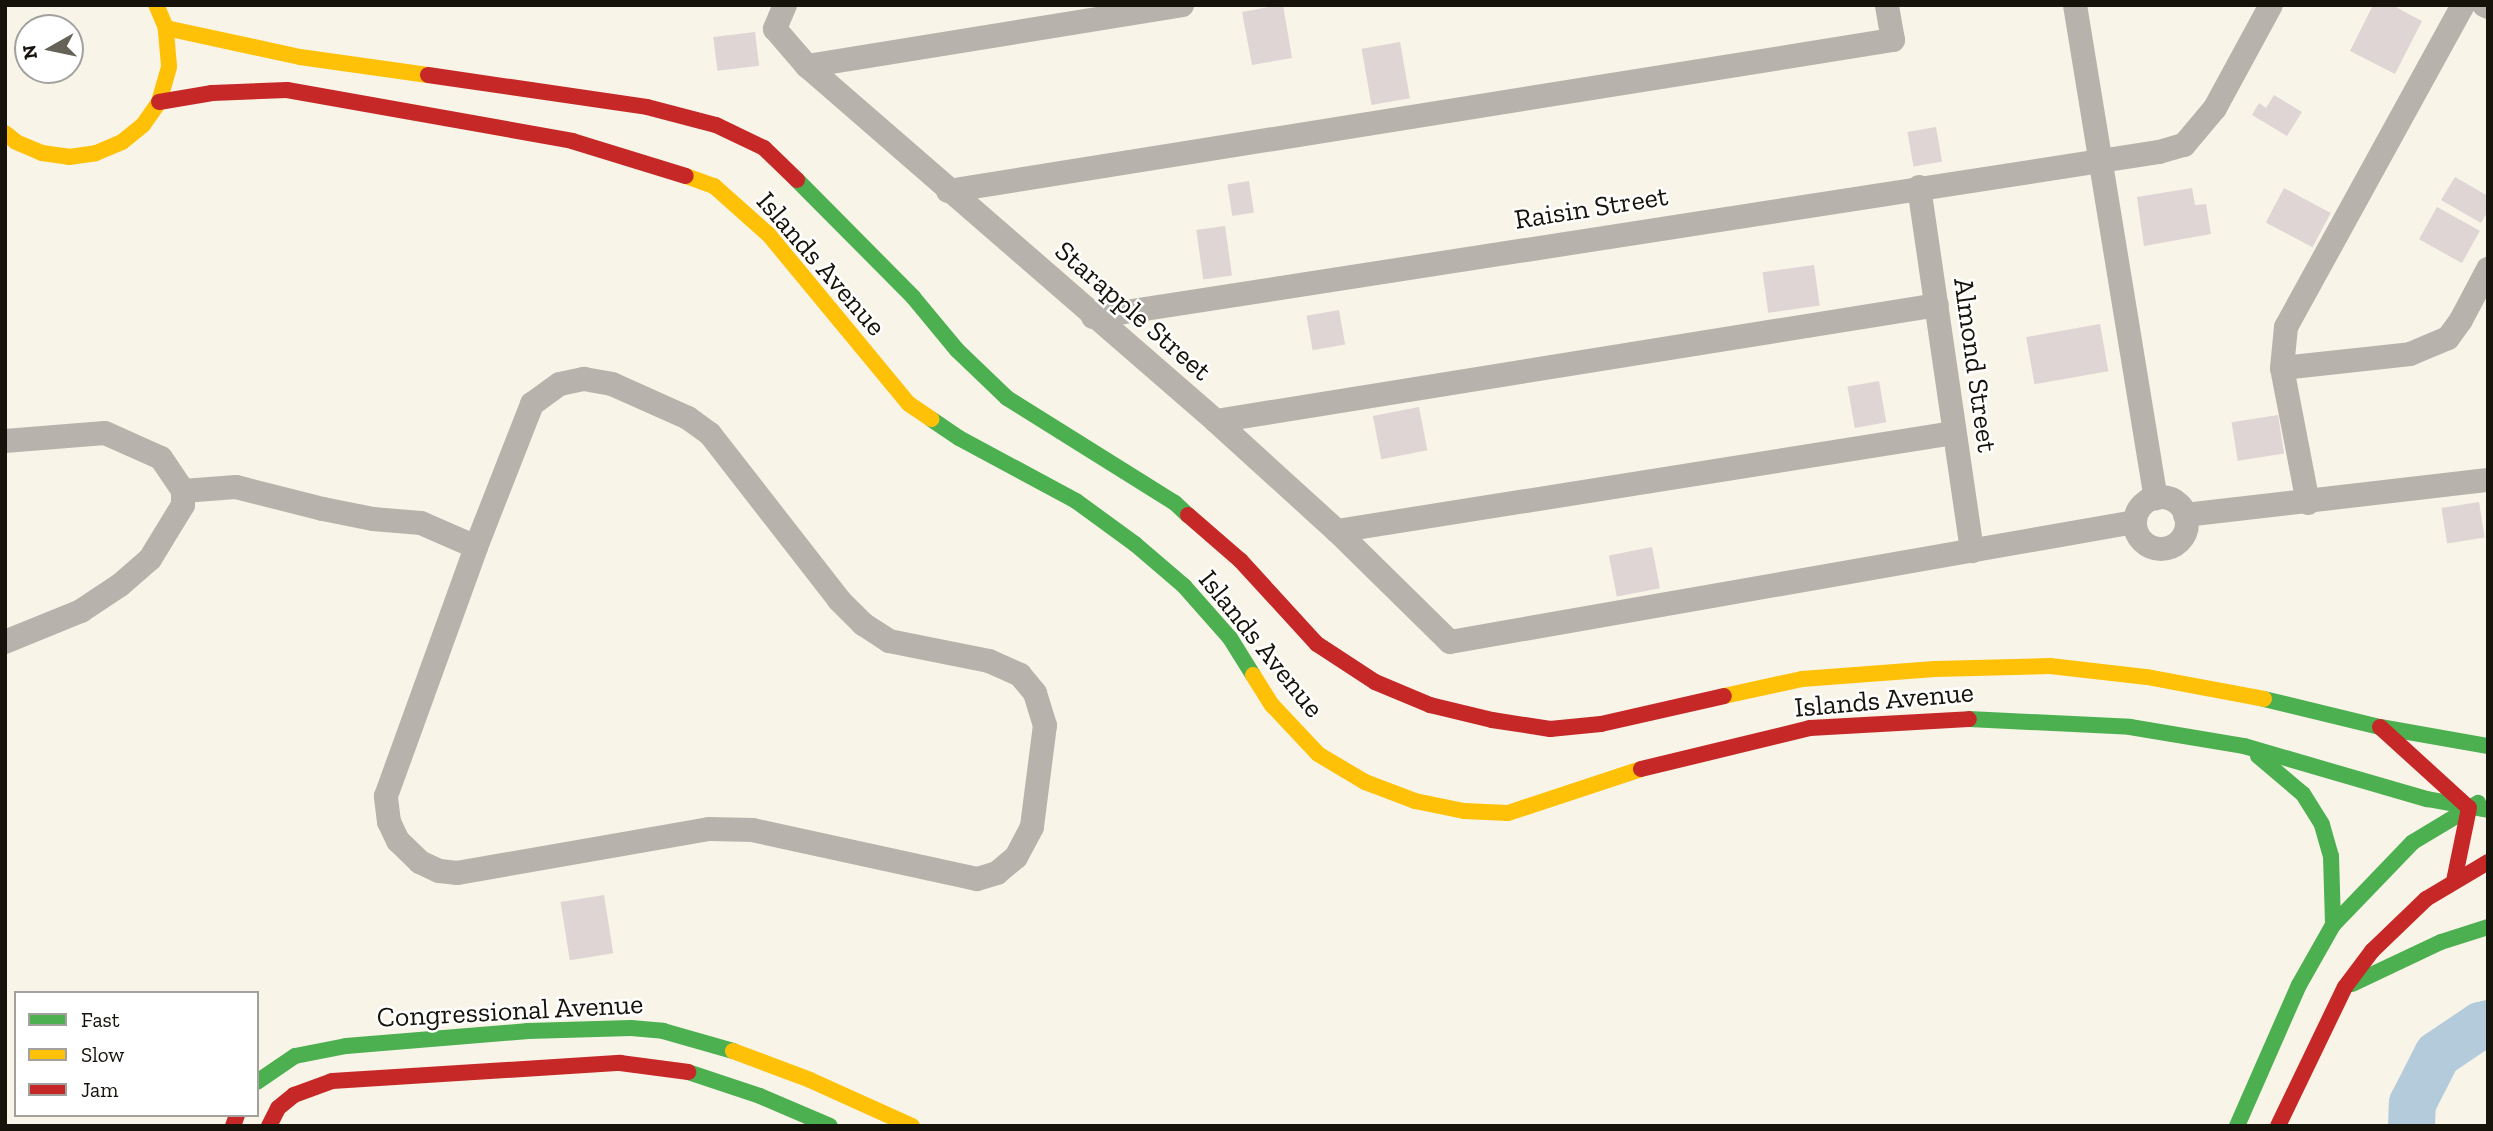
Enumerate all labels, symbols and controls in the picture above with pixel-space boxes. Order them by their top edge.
north arrow [14,14,84,84]
text: N [17,43,42,61]
street label: Raisin Street [1512,179,1670,237]
street label: Islands Avenue [749,185,893,343]
street label: Starapple Street [1048,234,1218,388]
street label: Almond Street [1946,276,2004,454]
street label: Islands Avenue [1191,563,1331,725]
street label: Islands Avenue [1792,675,1976,725]
street label: Congressional Avenue [376,987,644,1035]
legend [14,991,259,1117]
text: Fast [81,1007,120,1032]
text: Slow [81,1042,124,1067]
text: Jam [81,1077,118,1102]

